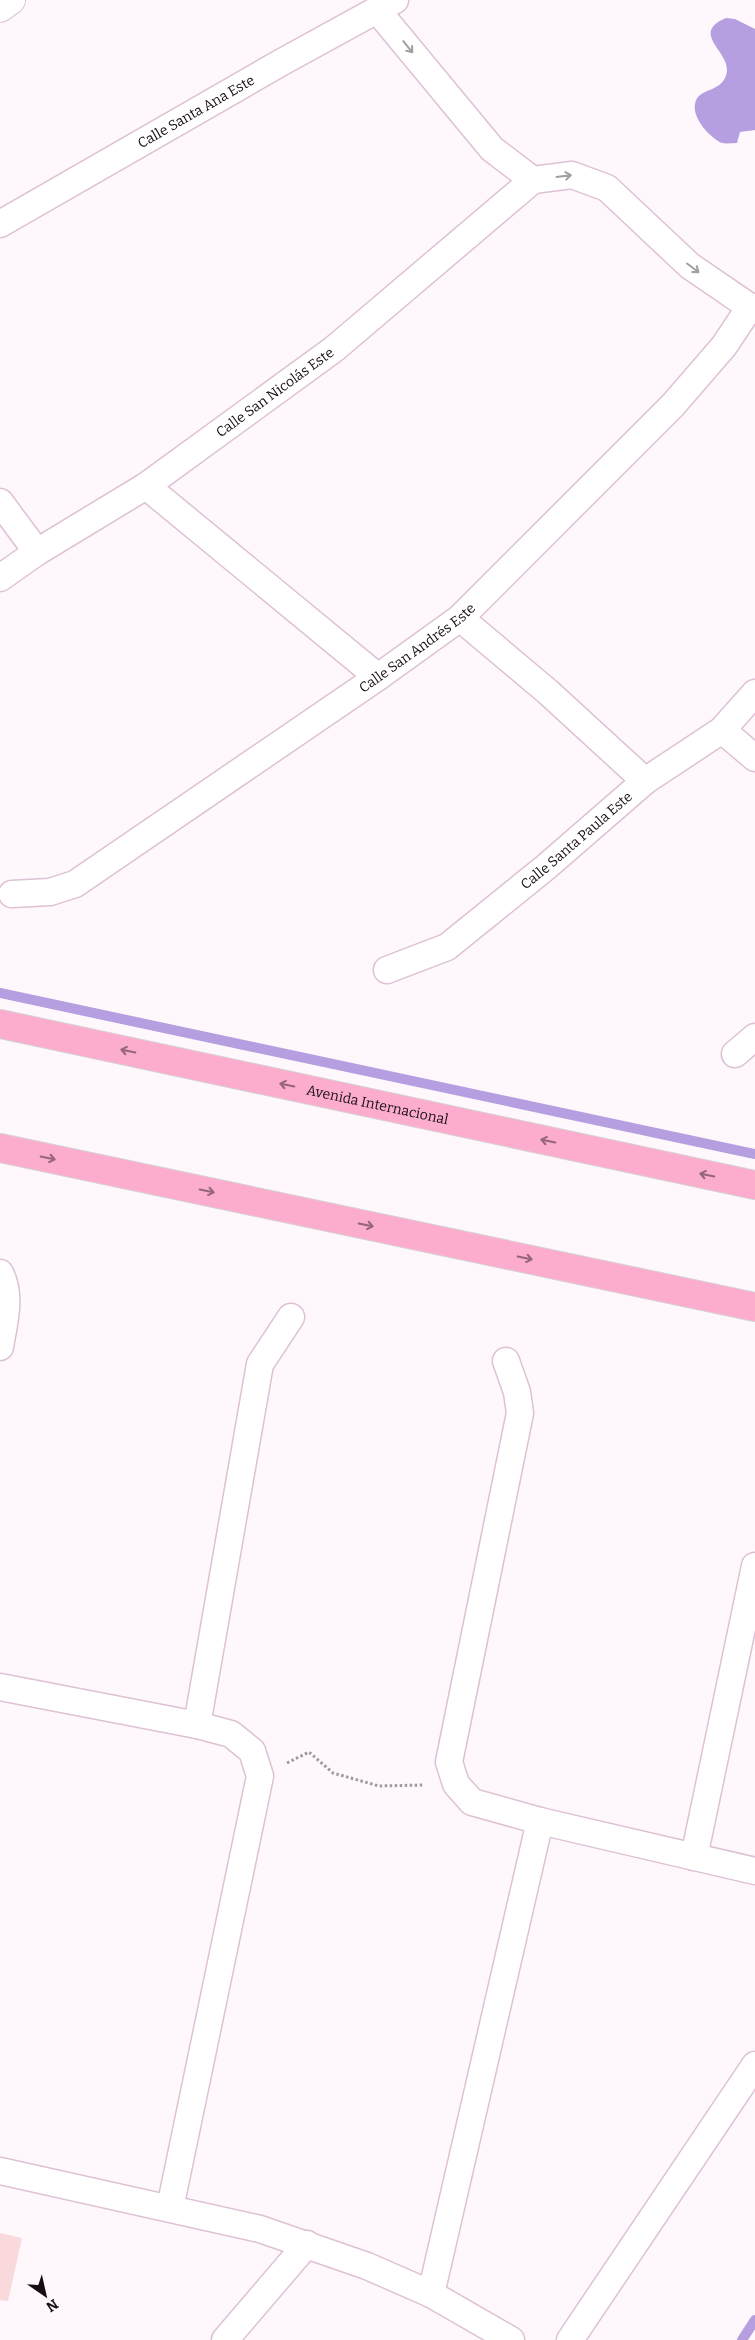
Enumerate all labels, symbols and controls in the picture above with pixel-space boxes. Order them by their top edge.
one-way arrow [403,41,414,54]
street label: Calle Santa Ana Este [135,72,258,152]
one-way arrow [556,171,572,181]
one-way arrow [686,262,699,273]
street label: Calle San Nicolás Este [213,344,337,441]
street label: Calle San Andrés Este [356,600,479,696]
street label: Calle Santa Paula Este [517,788,636,893]
one-way arrow [120,1046,136,1055]
one-way arrow [279,1080,295,1089]
street label: Avenida Internacional [305,1082,450,1128]
one-way arrow [541,1136,557,1145]
one-way arrow [39,1153,55,1163]
one-way arrow [700,1169,716,1179]
one-way arrow [198,1187,214,1196]
one-way arrow [357,1220,373,1230]
one-way arrow [516,1254,532,1263]
north arrow [20,2270,70,2320]
text: N [43,2295,61,2316]

